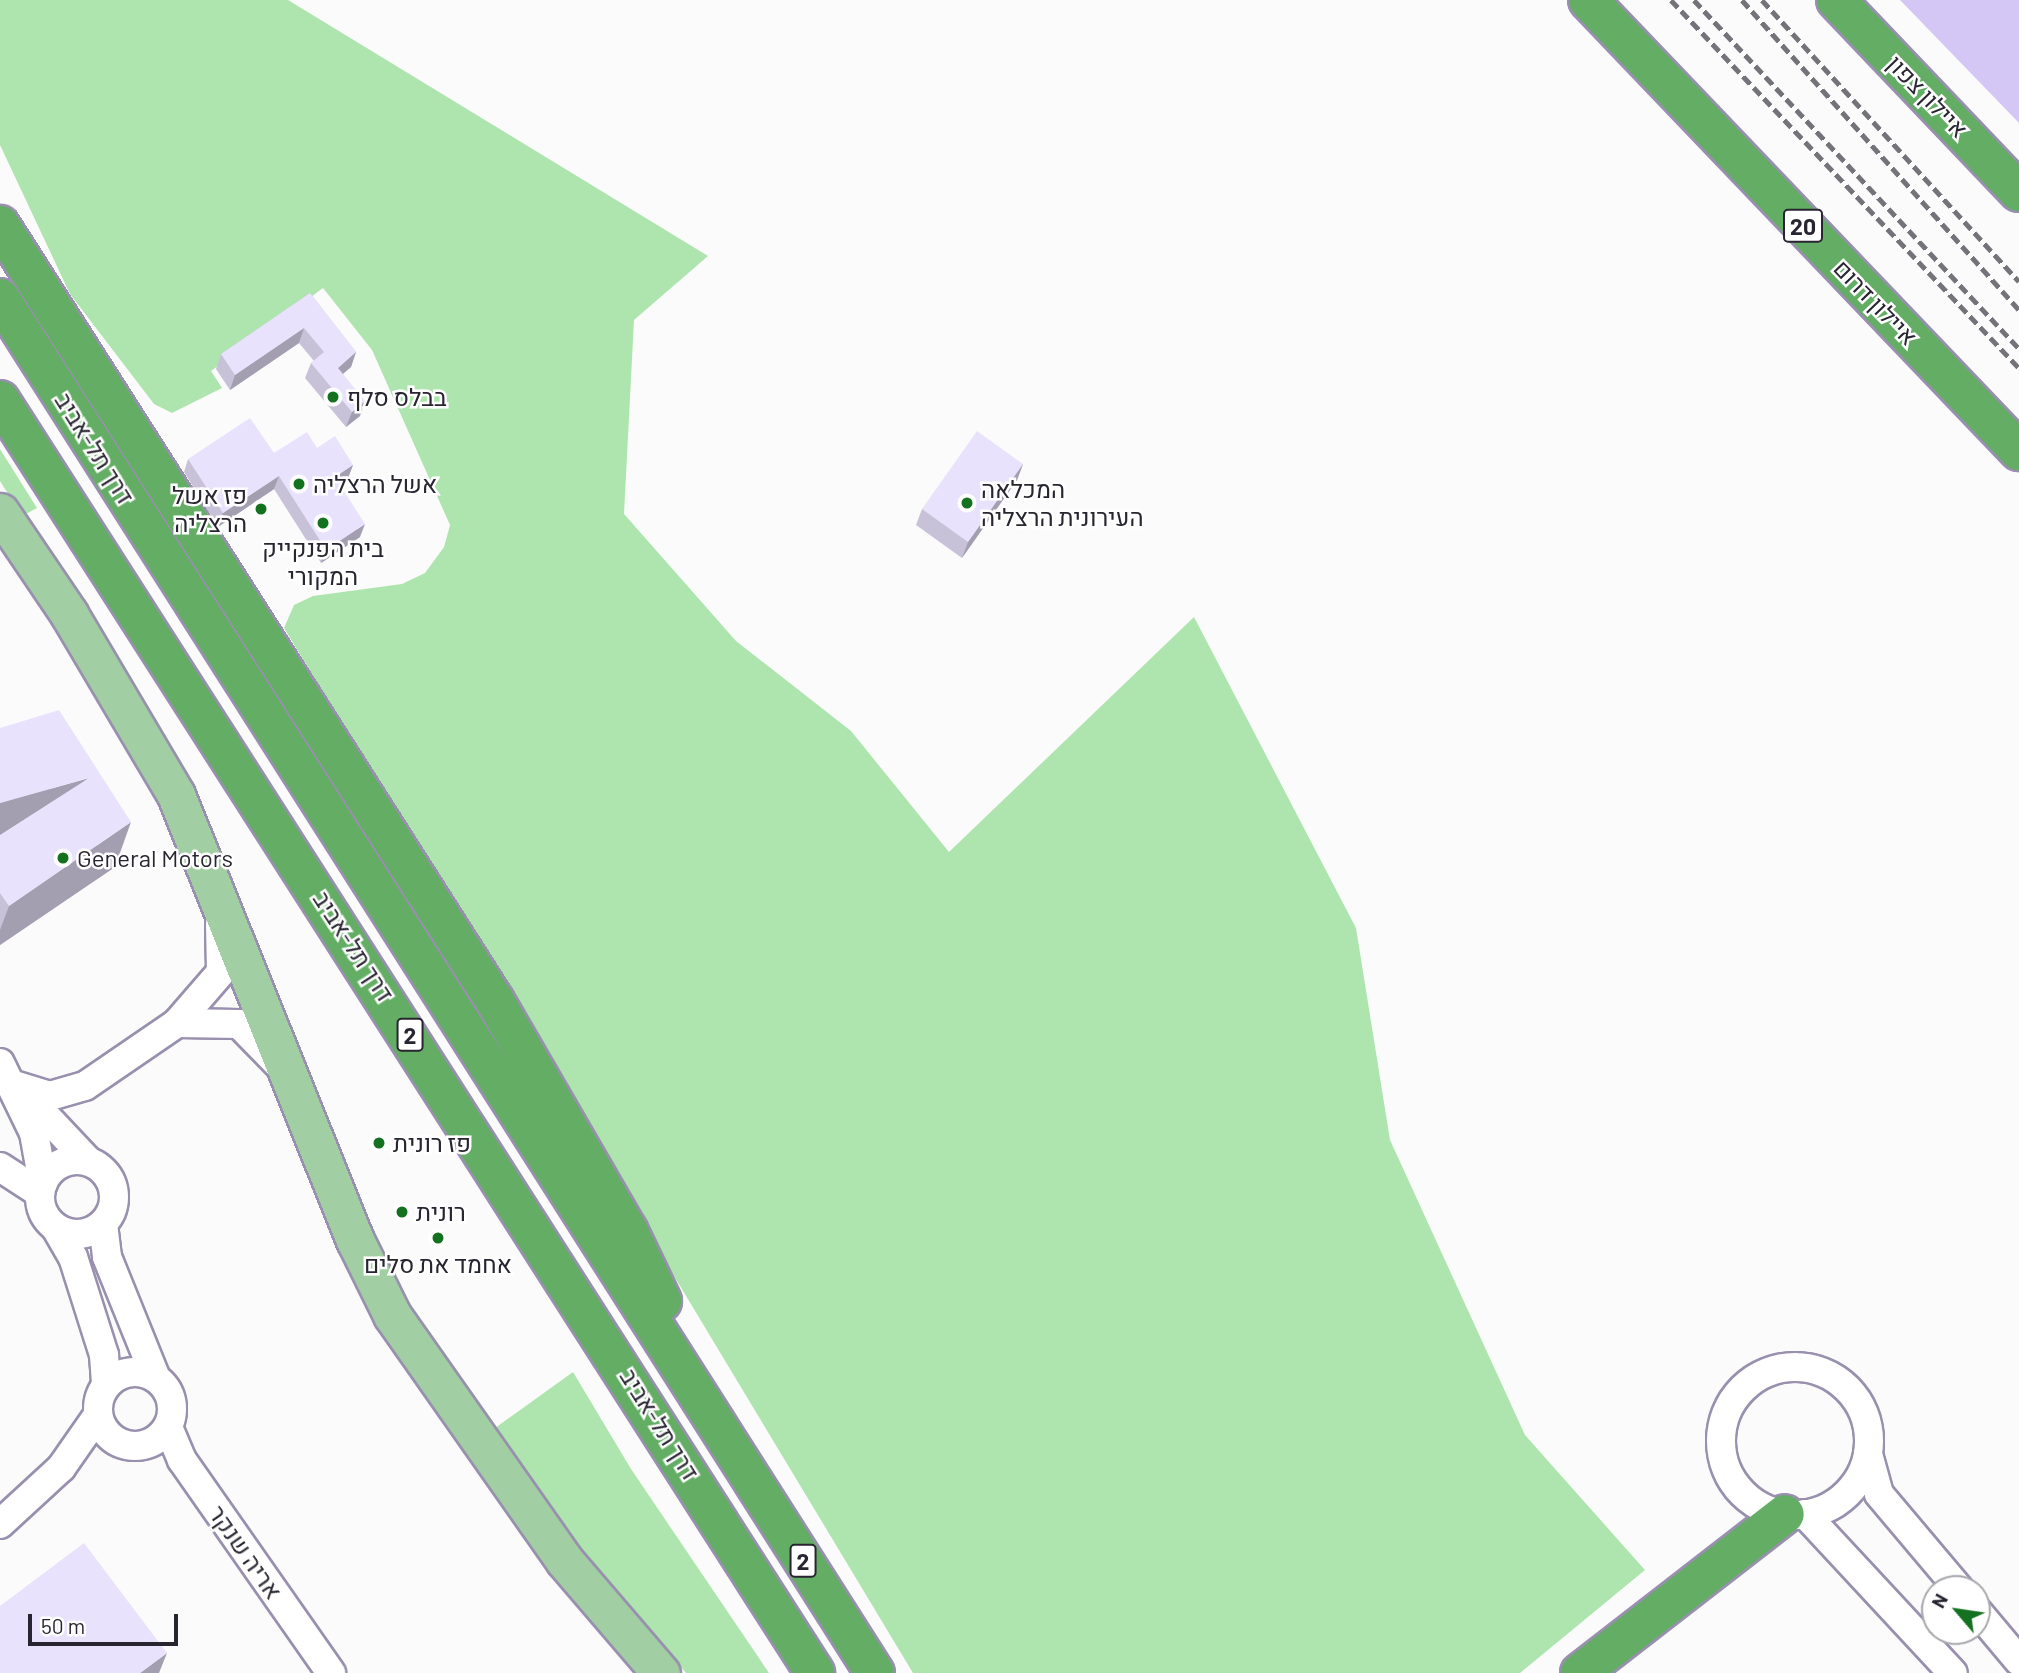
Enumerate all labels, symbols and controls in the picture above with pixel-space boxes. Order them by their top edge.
street label: איילון צפון [1882,49,1974,143]
road number: 20 [1782,206,1824,246]
street label: איילון דרום [1828,253,1924,351]
place label: בבלס סלף [347,383,447,411]
street label: דרך תל-אביב [49,387,141,509]
marker: בבלס סלף [325,389,341,405]
place label: אשל הרצליה [313,470,437,498]
place label: המכלאה העירונית הרצליה [981,475,1143,531]
marker: אשל הרצליה [291,476,307,492]
place label: פז אשל הרצליה [172,481,247,537]
marker: המכלאה העירונית הרצליה [959,495,975,511]
marker: פז אשל הרצליה [253,501,269,517]
marker: בית הפנקייק המקורי [315,515,331,531]
place label: בית הפנקייק המקורי [262,534,384,590]
place label: General Motors [77,844,233,872]
marker: General Motors [55,850,71,866]
street label: דרך תל-אביב [308,885,400,1007]
road number: 2 [396,1016,424,1054]
place label: פז רונית [393,1129,471,1157]
marker: פז רונית [371,1135,387,1151]
place label: רונית [416,1198,466,1226]
marker: רונית [394,1204,410,1220]
marker: אחמד את סלים [430,1230,446,1246]
place label: אחמד את סלים [364,1250,512,1278]
street label: דרך תל-אביב [614,1363,706,1485]
street label: אריה שנקר [203,1500,289,1604]
road number: 2 [789,1542,817,1580]
north arrow [1921,1575,1991,1645]
text: N [1926,1589,1952,1612]
scale bar [32,1600,182,1644]
text: 50 m [41,1613,85,1638]

